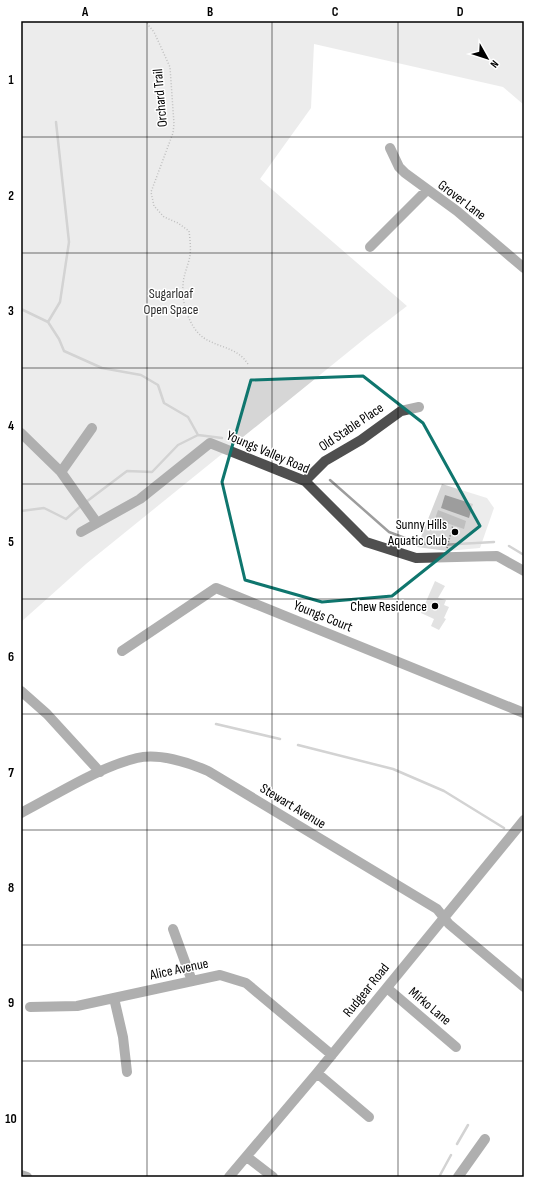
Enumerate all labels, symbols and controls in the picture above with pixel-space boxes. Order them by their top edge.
text: A [81,4,89,20]
text: B [207,4,213,20]
text: C [332,4,339,20]
text: D [457,4,464,20]
north arrow [467,38,507,78]
text: N [487,58,501,70]
street label: Orchard Trail [149,68,171,128]
text: 1 [8,72,14,88]
street label: Grover Lane [435,176,489,224]
text: 2 [8,188,14,204]
park label: Sugarloaf Open Space [144,285,198,318]
text: 3 [8,303,14,319]
street label: Old Stable Place [315,399,387,455]
text: 4 [8,418,14,434]
street label: Youngs Valley Road [224,427,312,477]
place label: Sunny Hills Aquatic Club [387,516,447,549]
marker: Sunny Hills Aquatic Club [450,527,460,537]
text: 5 [8,534,14,550]
street label: Youngs Court [291,596,355,636]
place label: Chew Residence [350,598,427,615]
marker: Chew Residence [430,601,440,611]
text: 6 [8,649,14,665]
text: 7 [8,765,14,781]
street label: Stewart Avenue [257,780,329,832]
text: 8 [8,880,14,896]
street label: Alice Avenue [147,955,210,984]
street label: Rudgear Road [339,960,393,1020]
street label: Mirko Lane [405,983,455,1029]
text: 9 [8,995,14,1011]
text: 10 [5,1111,17,1127]

